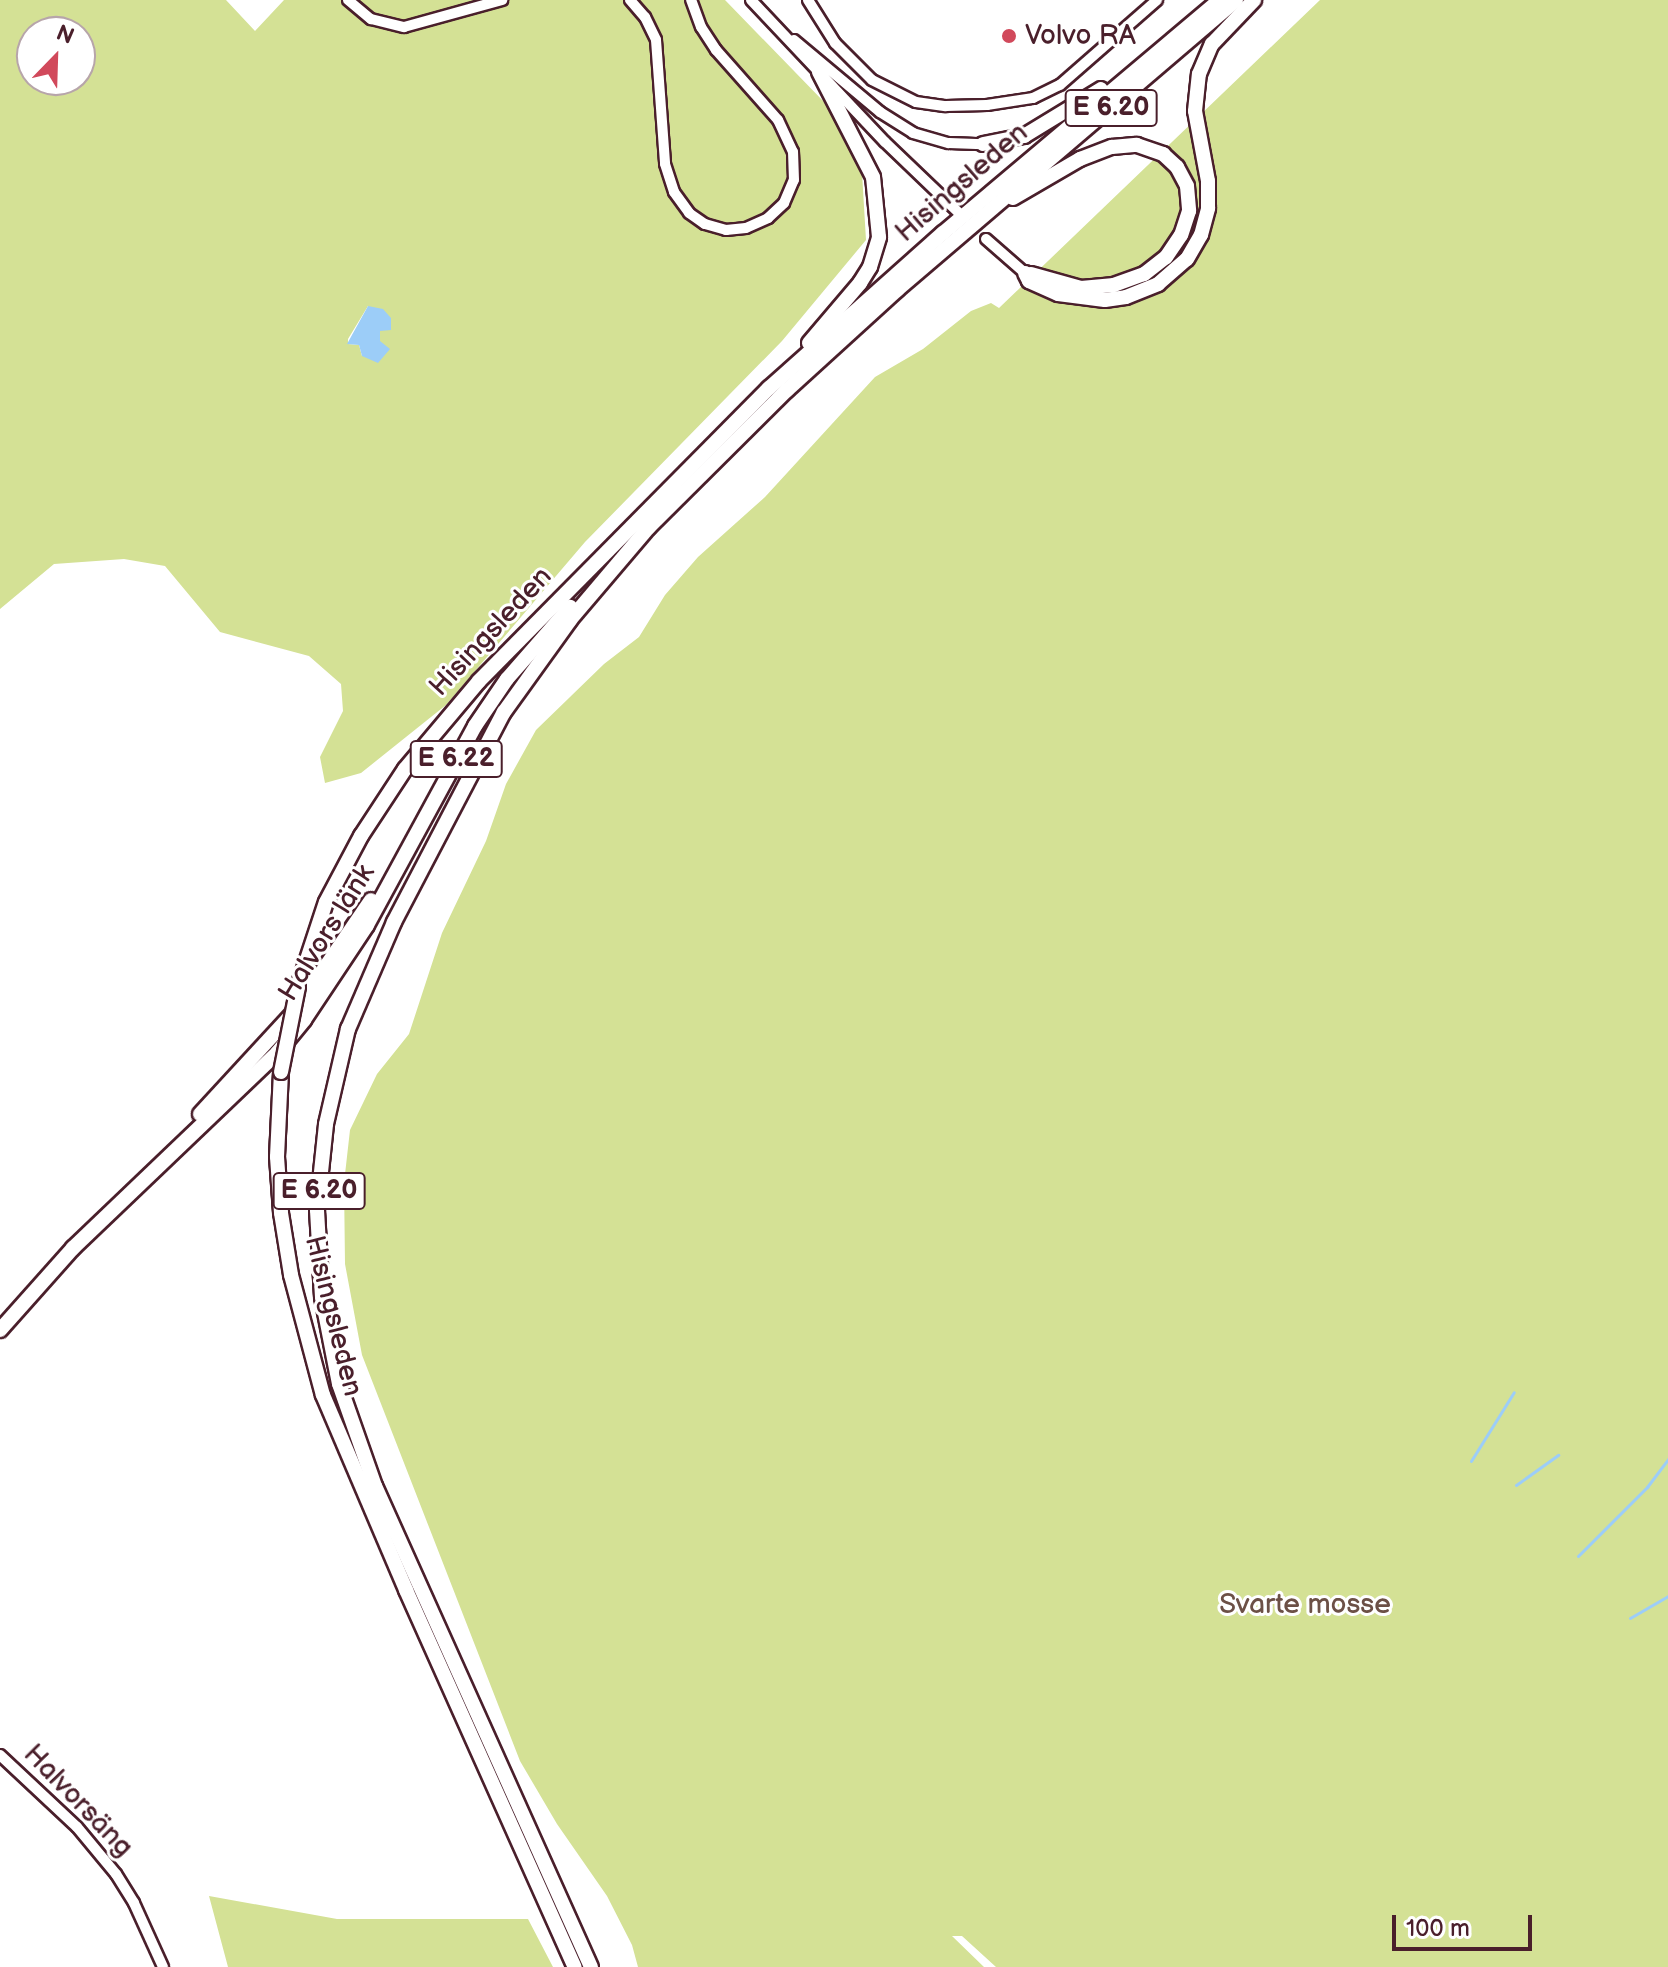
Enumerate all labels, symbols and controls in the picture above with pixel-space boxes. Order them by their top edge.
north arrow [16,16,96,96]
place label: Volvo RA [1025,19,1136,53]
text: N [52,20,78,51]
marker: Volvo RA [1000,27,1018,45]
road number: E 6.20 [1063,86,1159,130]
street label: Hisingsleden [889,116,1035,250]
street label: Hisingsleden [423,560,559,704]
road number: E 6.22 [408,737,504,781]
street label: Halvors länk [272,859,382,1007]
road number: E 6.20 [271,1169,367,1213]
street label: Hisingsleden [297,1232,369,1400]
park label: Svarte mosse [1219,1588,1391,1622]
street label: Halvorsäng [16,1738,140,1864]
scale bar [1396,1899,1536,1949]
text: 100 m [1406,1914,1470,1943]

